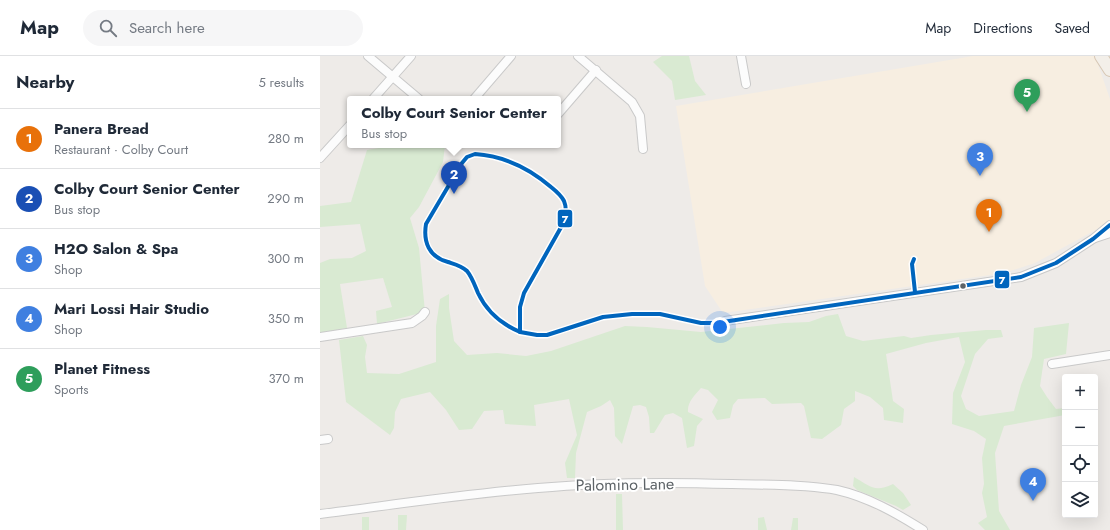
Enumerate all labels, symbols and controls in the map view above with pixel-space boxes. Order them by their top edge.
search box [83,10,363,46]
text: Map [20,14,59,41]
icon: search [97,17,119,39]
text: Search here [129,17,205,39]
text: Map [925,18,951,38]
text: Directions [973,18,1033,38]
text: Saved [1055,18,1090,38]
text: Nearby [16,70,74,94]
text: 5 results [258,73,304,92]
pin: 5 [1014,79,1040,112]
popup [347,96,561,148]
text: Colby Court Senior Center [361,102,547,124]
text: Panera Bread [54,118,149,140]
text: Bus stop [361,124,407,143]
text: 1 [26,129,32,148]
text: 280 m [268,129,304,148]
text: Restaurant · Colby Court [54,140,188,159]
pin: 3 [967,143,993,176]
pin: 2 [441,161,467,194]
text: Colby Court Senior Center [54,178,240,200]
text: 2 [25,189,33,208]
text: 290 m [267,189,304,208]
pin: 1 [976,199,1002,232]
text: Bus stop [54,200,100,219]
line badge: 7 [557,209,573,228]
text: 7 [562,211,569,227]
text: H2O Salon & Spa [54,238,178,260]
text: 3 [25,249,33,268]
text: 300 m [267,249,304,268]
text: Shop [54,260,82,279]
line badge: 7 [994,270,1010,289]
text: 7 [999,272,1006,288]
unlabelled marker [958,281,968,291]
text: Mari Lossi Hair Studio [54,298,209,320]
text: 4 [24,309,34,328]
text: 350 m [268,309,304,328]
your location [710,317,730,337]
text: Shop [54,320,82,339]
text: Planet Fitness [54,358,150,380]
text: 5 [25,369,33,388]
text: 370 m [268,369,304,388]
map controls [1062,374,1098,518]
button: + [1062,374,1098,410]
text: Sports [54,380,88,399]
button: − [1062,410,1098,446]
button: locate [1062,446,1098,482]
pin: 4 [1020,468,1046,501]
street label: Palomino Lane [576,472,674,497]
button: layers [1062,482,1098,518]

